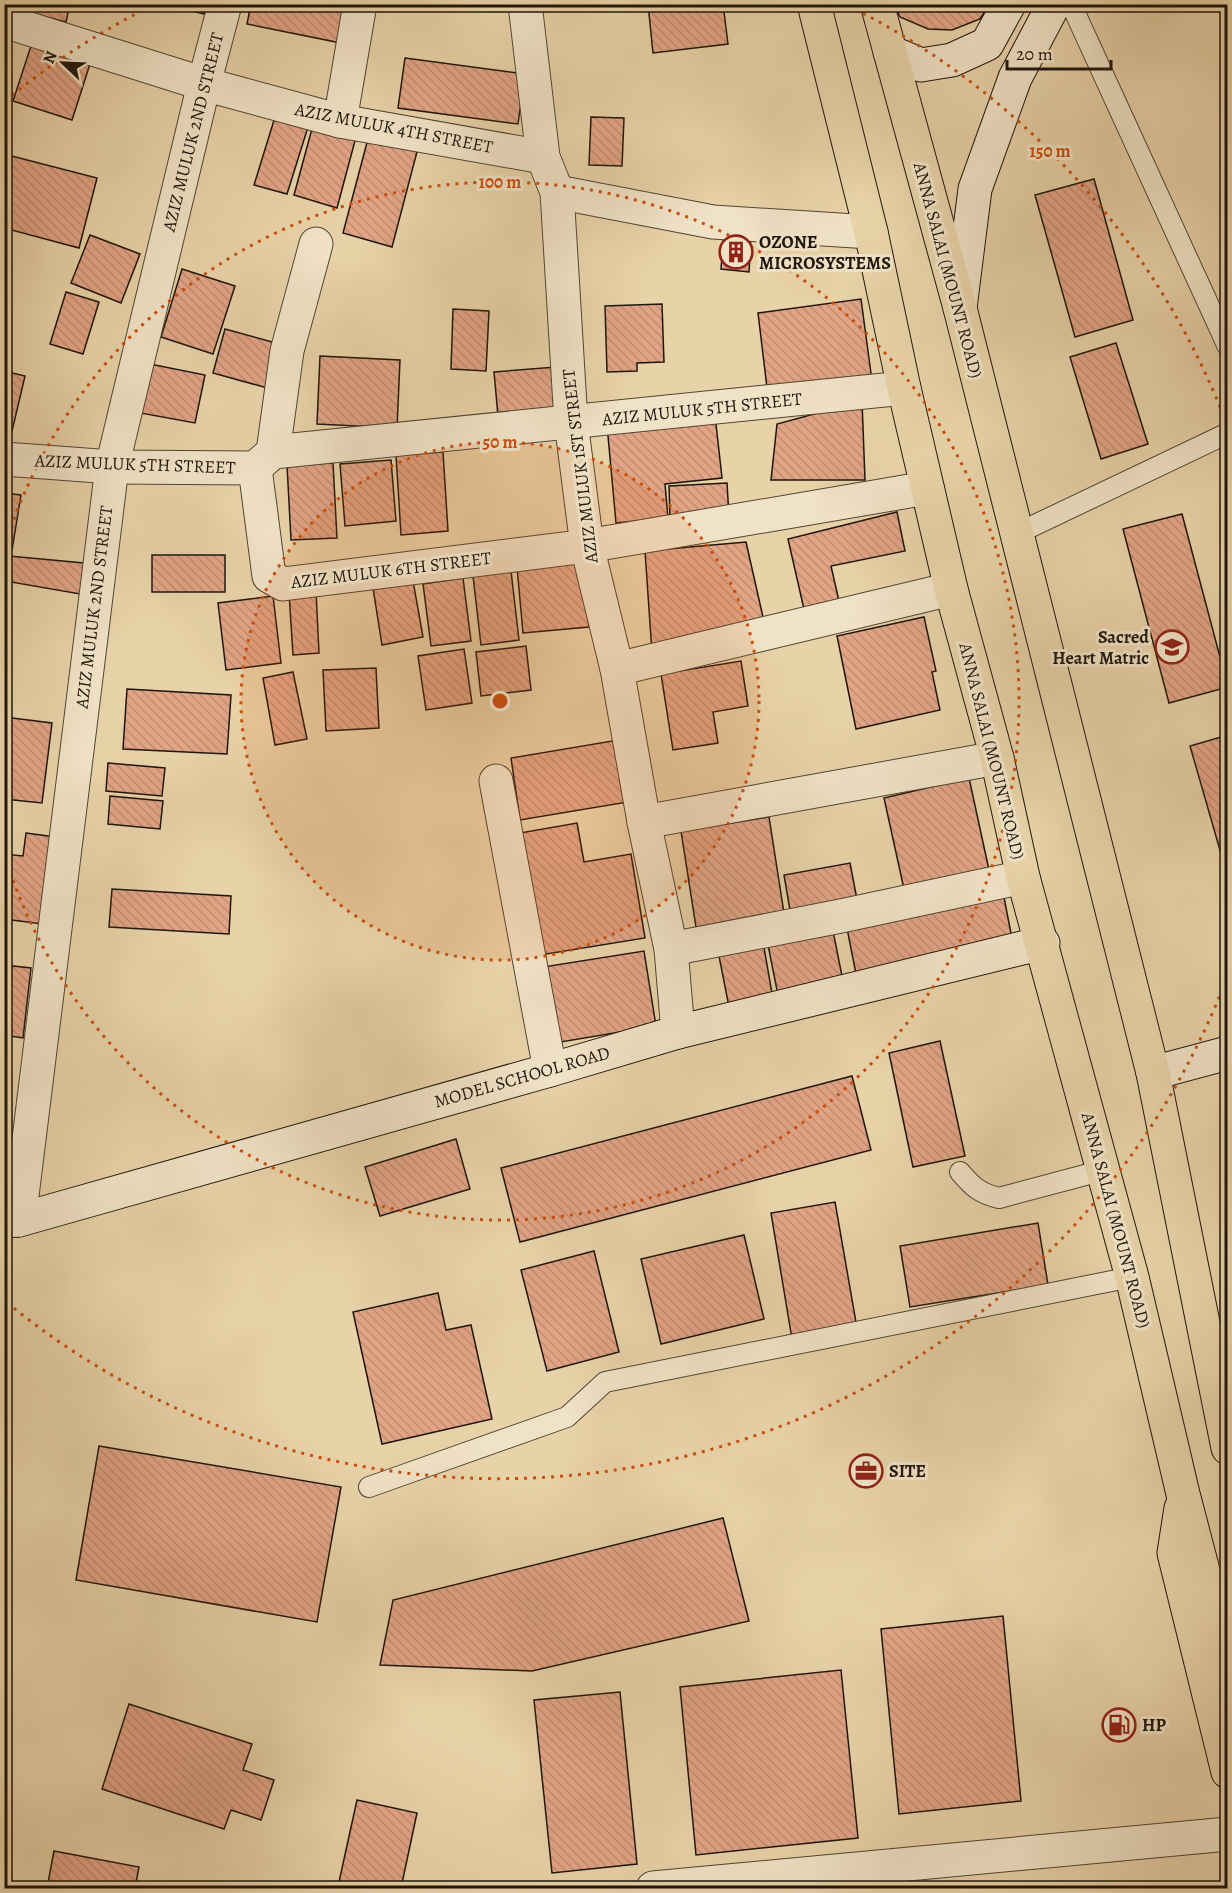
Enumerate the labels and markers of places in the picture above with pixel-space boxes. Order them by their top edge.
place label: OZONE MICROSYSTEMS [759,230,891,275]
building icon: OZONE MICROSYSTEMS [718,234,754,270]
place label: Sacred Heart Matric [1052,625,1149,670]
school or university icon: Sacred Heart Matric [1154,629,1190,665]
centre of rings [490,691,510,711]
office icon: SITE [848,1453,884,1489]
place label: SITE [889,1459,926,1483]
fuel station icon: HP [1101,1707,1137,1743]
place label: HP [1142,1713,1166,1737]

